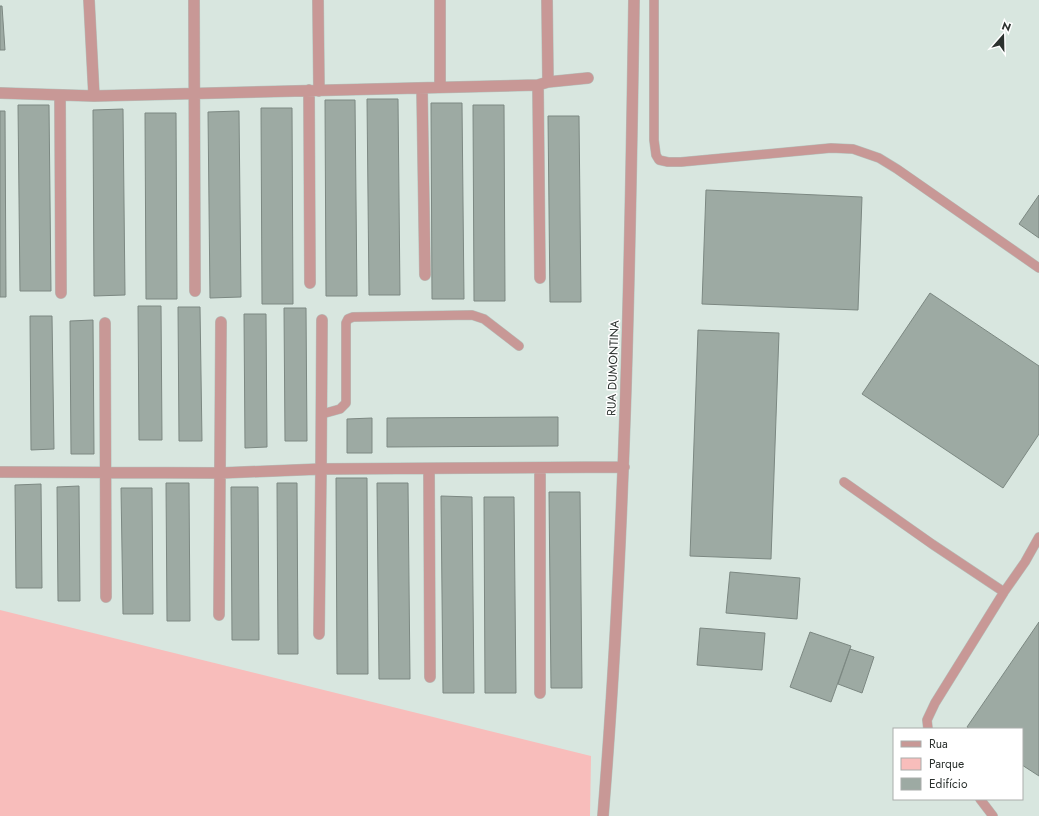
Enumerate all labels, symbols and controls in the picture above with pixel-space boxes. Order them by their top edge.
north arrow [983,16,1023,56]
text: N [1000,18,1013,36]
street label: RUA DUMONTINA [602,320,624,416]
legend [893,728,1023,800]
text: Rua [929,735,948,753]
text: Parque [929,755,964,773]
text: Edifício [929,775,968,793]

